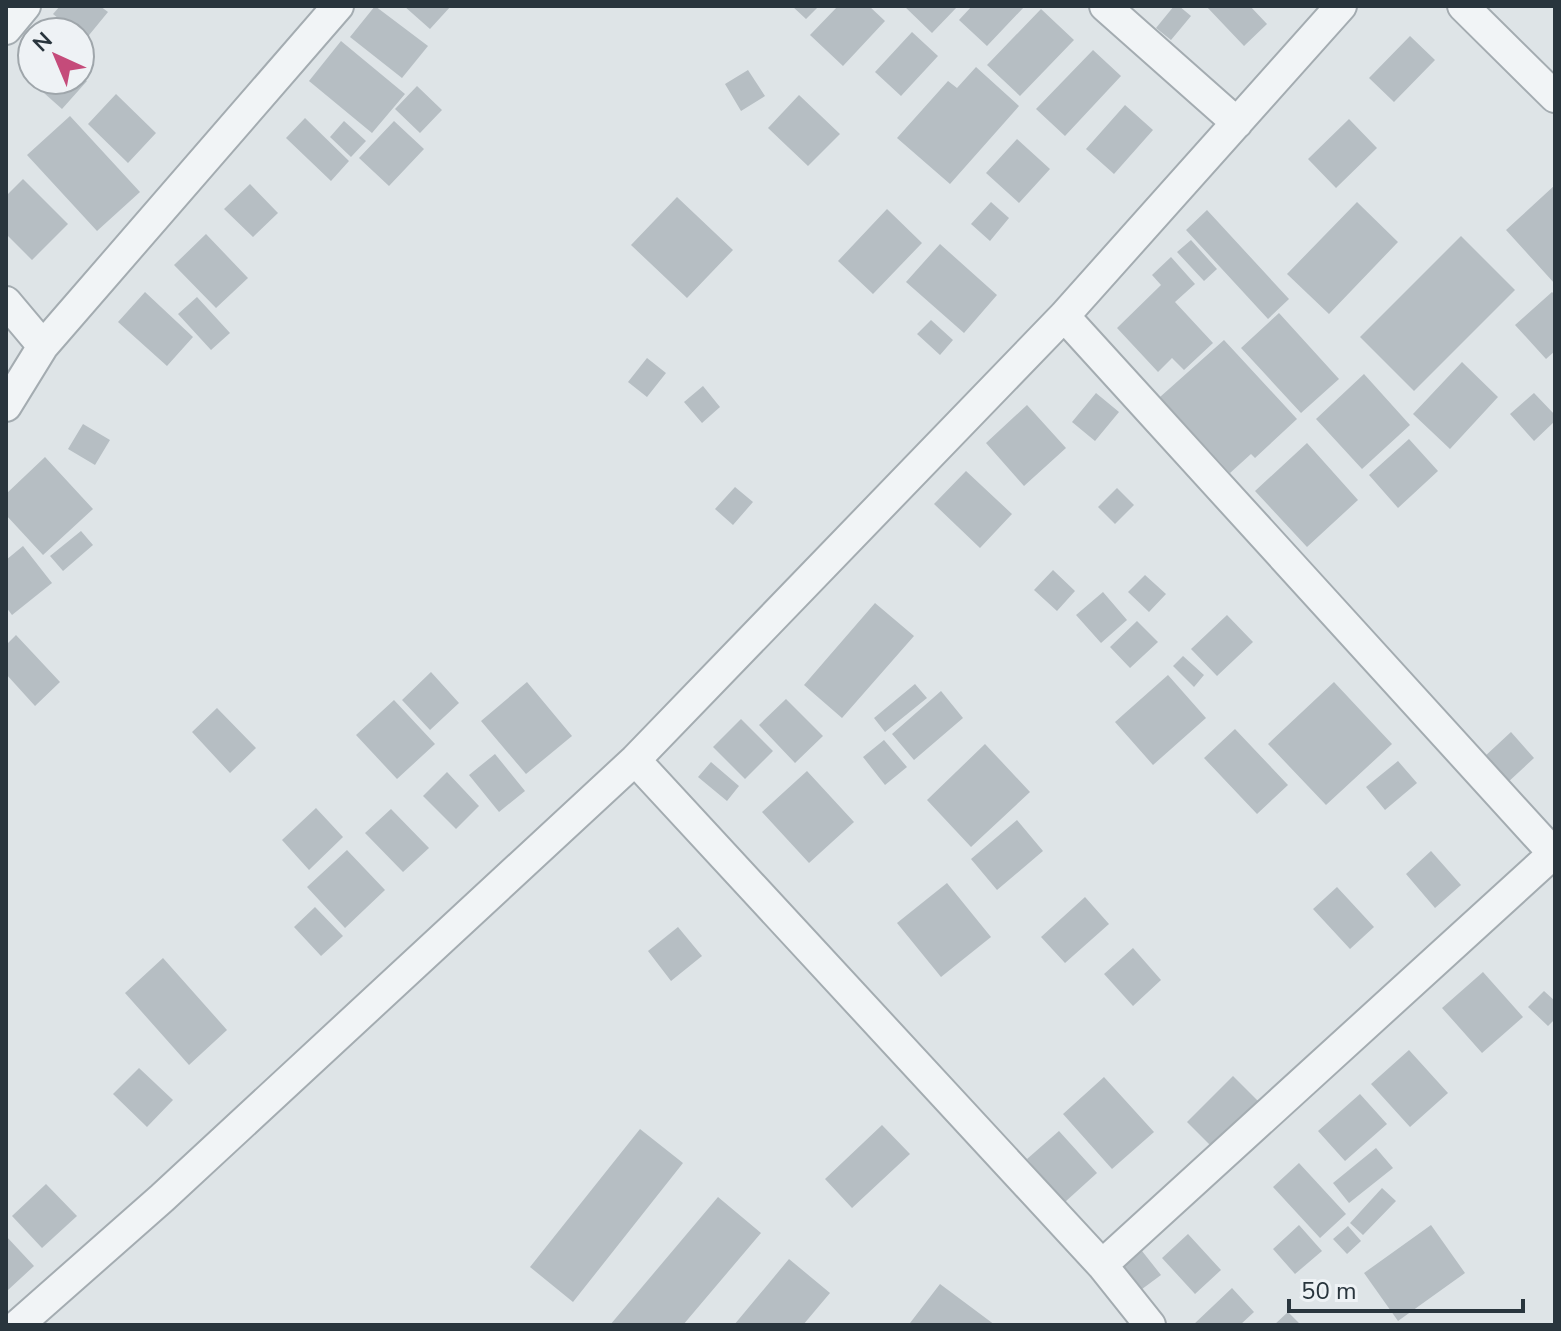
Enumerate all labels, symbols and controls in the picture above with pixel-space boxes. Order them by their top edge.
north arrow [16,16,96,96]
text: N [26,26,59,59]
scale bar [1289,1263,1523,1313]
text: 50 m [1301,1275,1357,1307]

